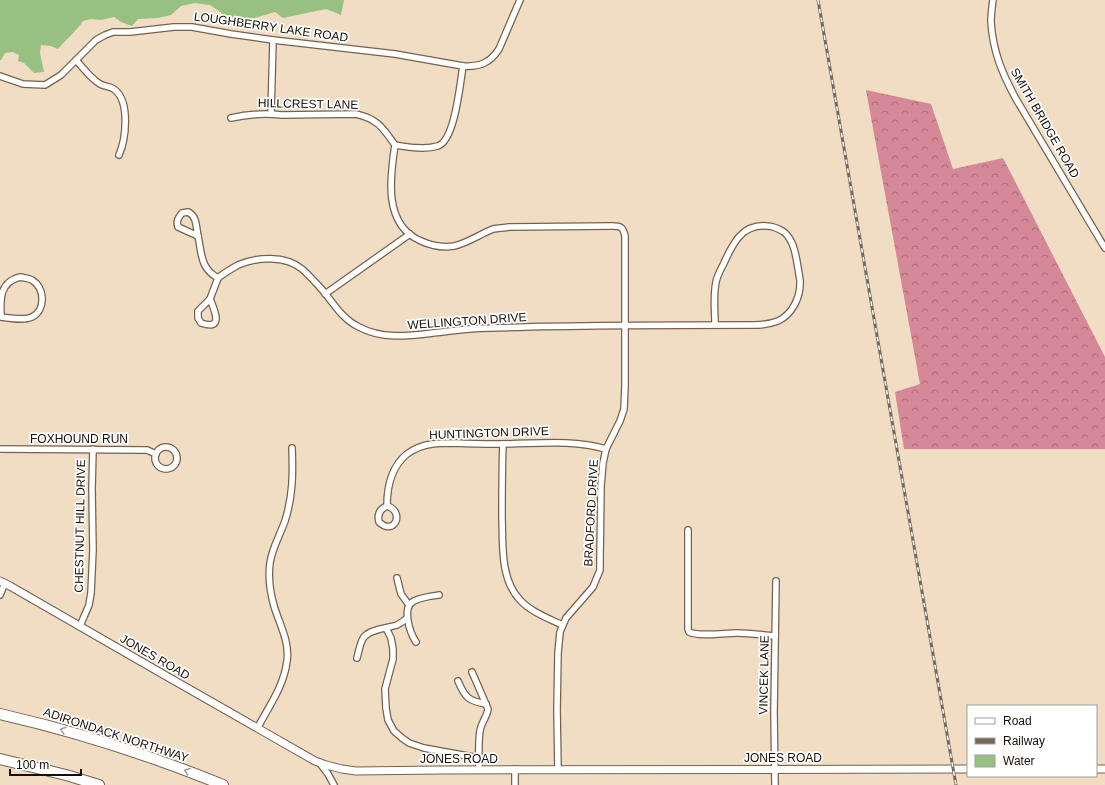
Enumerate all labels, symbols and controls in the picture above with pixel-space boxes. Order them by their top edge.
street label: LOUGHBERRY LAKE ROAD [193,9,349,45]
street label: SMITH BRIDGE ROAD [1008,66,1082,181]
street label: HILLCREST LANE [258,96,358,112]
street label: WELLINGTON DRIVE [407,310,527,332]
street label: HUNTINGTON DRIVE [429,424,549,442]
street label: FOXHOUND RUN [30,432,128,446]
street label: CHESTNUT HILL DRIVE [72,459,88,593]
street label: BRADFORD DRIVE [581,459,601,567]
street label: JONES ROAD [118,631,193,683]
street label: VINCEK LANE [756,635,772,715]
street label: ADIRONDACK NORTHWAY [42,705,190,765]
legend [967,705,1097,777]
text: Road [1003,714,1032,728]
one-way arrow [60,726,67,735]
text: Railway [1003,734,1045,748]
scale bar [10,751,81,777]
street label: JONES ROAD [744,751,822,765]
street label: JONES ROAD [420,752,498,766]
text: Water [1003,754,1035,768]
text: 100 m [16,758,49,772]
one-way arrow [184,767,191,775]

